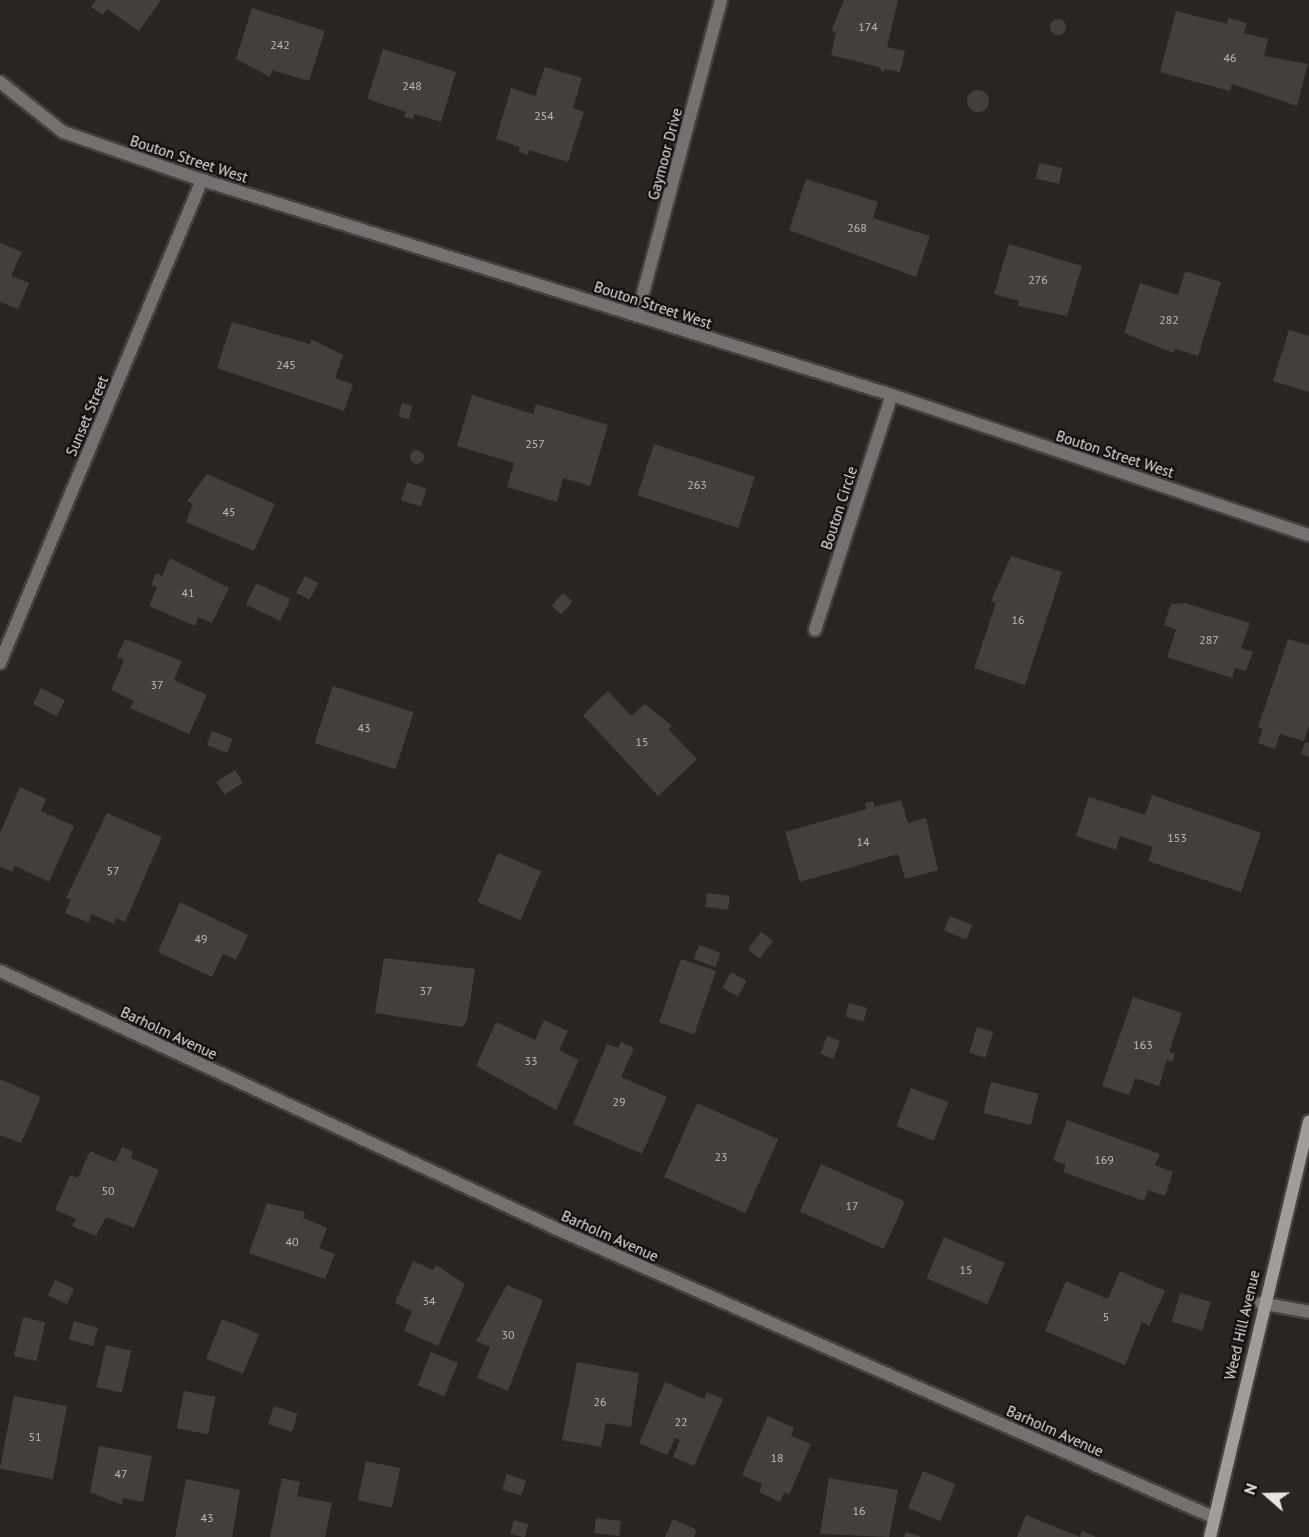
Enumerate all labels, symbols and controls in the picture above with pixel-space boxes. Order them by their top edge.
house number: 174 [858,20,878,34]
house number: 242 [270,38,290,52]
house number: 46 [1223,51,1237,65]
house number: 248 [402,79,422,93]
street label: Gaymoor Drive [644,106,686,202]
house number: 254 [534,109,554,123]
street label: Bouton Street West [128,131,250,187]
house number: 268 [847,221,867,235]
house number: 276 [1028,273,1048,287]
street label: Bouton Street West [592,277,714,333]
house number: 282 [1159,313,1179,327]
house number: 245 [276,358,296,372]
street label: Sunset Street [62,373,112,459]
street label: Bouton Street West [1054,426,1176,482]
house number: 257 [525,437,545,451]
street label: Bouton Circle [817,464,861,552]
house number: 263 [687,478,707,492]
house number: 45 [222,505,236,519]
house number: 41 [181,586,195,600]
house number: 16 [1011,613,1025,627]
house number: 287 [1199,633,1219,647]
house number: 37 [150,678,164,692]
house number: 43 [357,721,371,735]
house number: 15 [635,735,649,749]
house number: 153 [1167,831,1187,845]
house number: 14 [856,835,870,849]
house number: 57 [106,864,120,878]
house number: 49 [194,932,208,946]
house number: 37 [419,984,433,998]
street label: Barholm Avenue [118,1003,220,1063]
house number: 163 [1133,1038,1153,1052]
house number: 33 [524,1054,538,1068]
house number: 29 [612,1095,626,1109]
house number: 23 [714,1150,728,1164]
house number: 169 [1094,1153,1114,1167]
house number: 50 [101,1184,115,1198]
house number: 17 [845,1199,859,1213]
street label: Barholm Avenue [558,1206,662,1266]
house number: 40 [285,1235,299,1249]
house number: 15 [959,1263,973,1277]
street label: Weed Hill Avenue [1221,1268,1263,1382]
house number: 34 [422,1294,436,1308]
house number: 5 [1103,1310,1109,1324]
house number: 30 [501,1328,515,1342]
house number: 26 [593,1395,607,1409]
street label: Barholm Avenue [1003,1401,1107,1461]
house number: 22 [674,1415,688,1429]
house number: 51 [28,1430,42,1444]
house number: 18 [770,1451,784,1465]
north arrow [1237,1465,1297,1525]
house number: 47 [114,1467,128,1481]
text: N [1239,1480,1261,1497]
house number: 16 [852,1504,866,1518]
house number: 43 [200,1511,214,1525]

